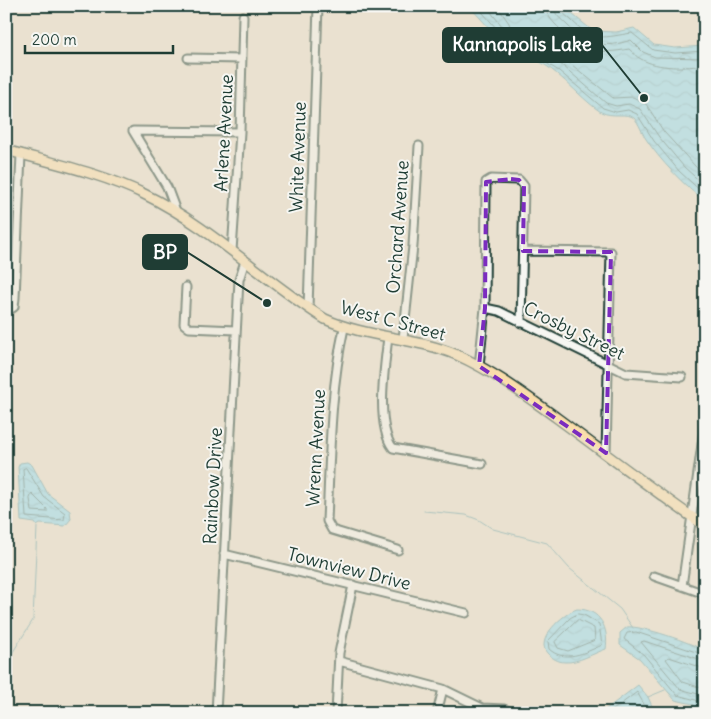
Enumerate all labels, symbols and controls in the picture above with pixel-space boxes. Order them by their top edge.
scale bar [25,22,172,54]
callout: Kannapolis Lake [443,28,602,62]
text: 200 m [32,30,77,49]
text: Kannapolis Lake [452,32,592,56]
street label: Arlene Avenue [209,74,238,192]
street label: White Avenue [284,101,311,213]
street label: Orchard Avenue [381,160,414,294]
callout: BP [143,235,187,269]
text: BP [153,240,178,264]
street label: West C Street [338,295,448,346]
street label: Crosby Street [520,296,629,365]
street label: Wrenn Avenue [301,389,330,507]
street label: Rainbow Drive [198,427,227,545]
street label: Townview Drive [285,542,413,595]

